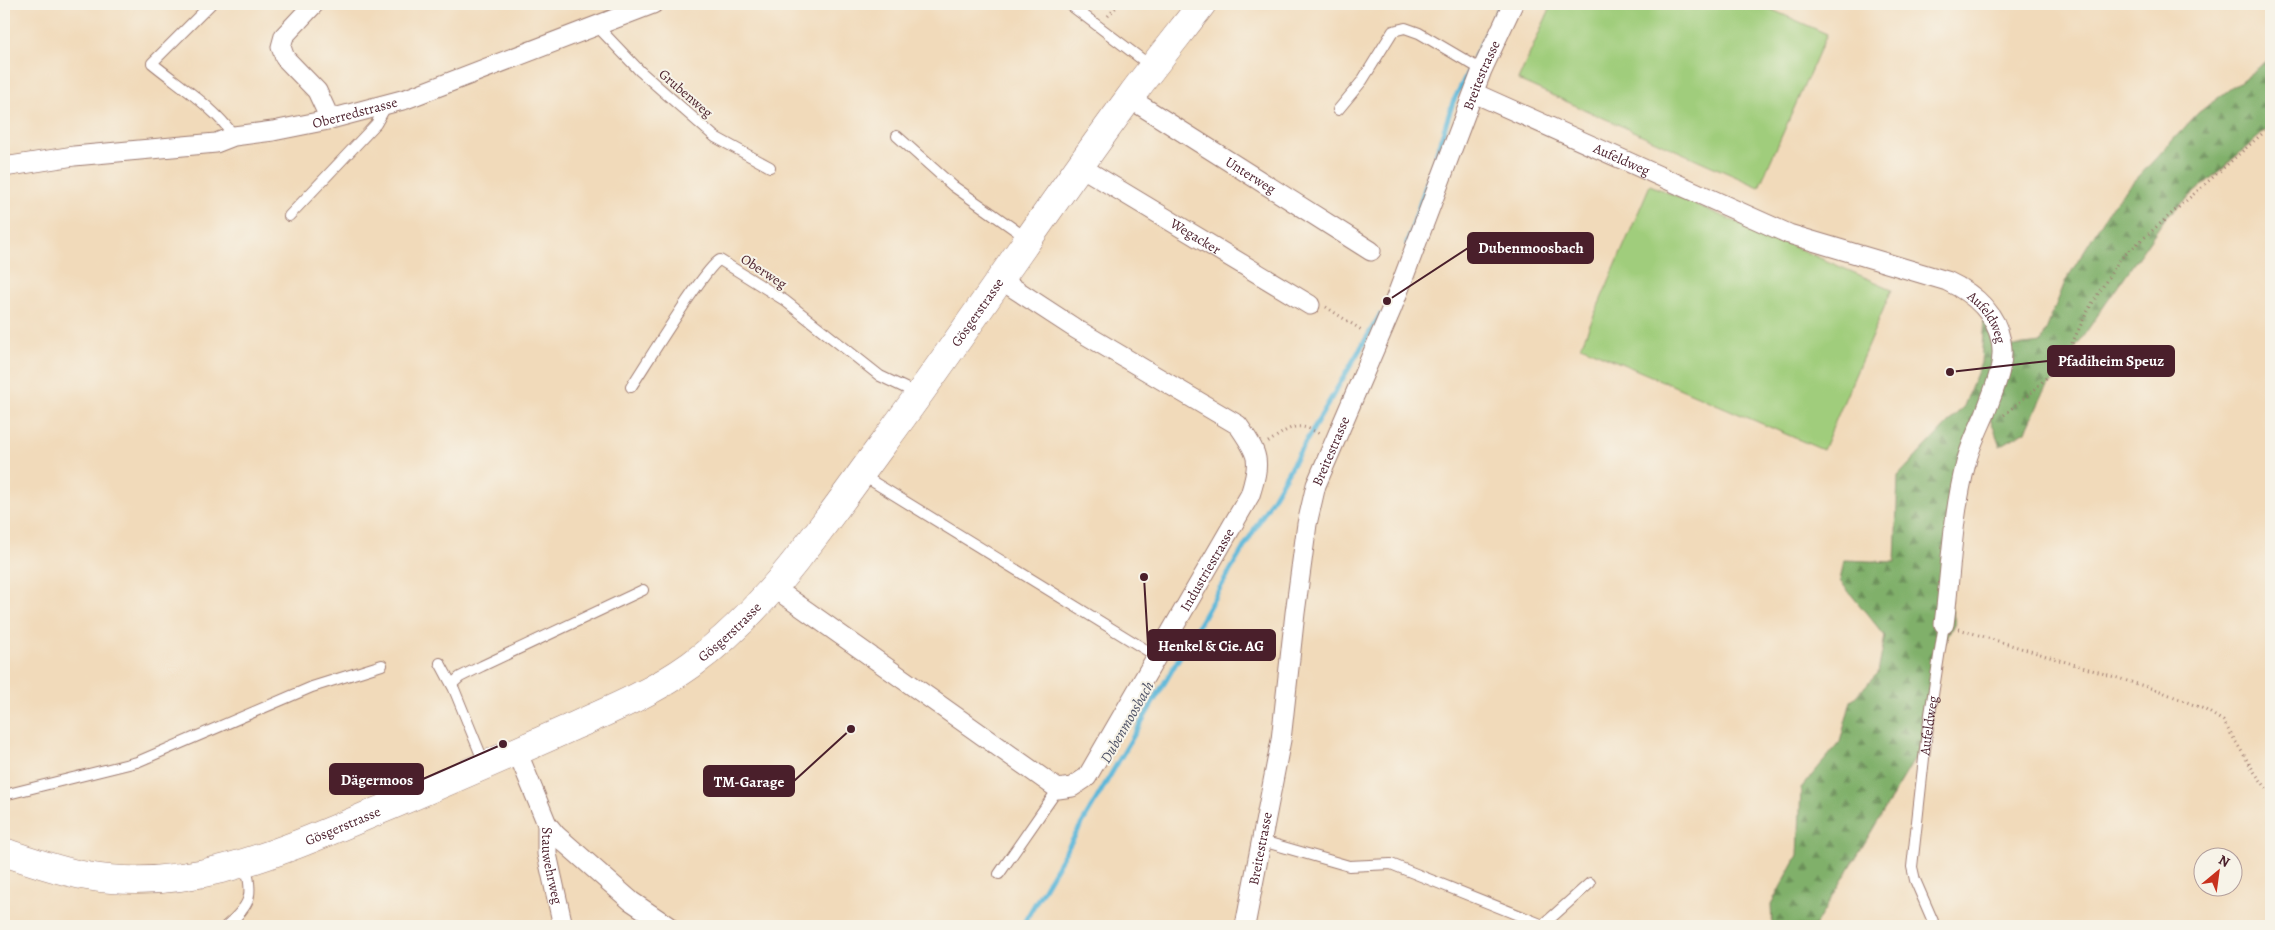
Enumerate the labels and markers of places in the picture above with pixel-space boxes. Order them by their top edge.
callout: Dubenmoosbach [1468,233,1593,263]
callout: Pfadiheim Speuz [2048,346,2174,376]
callout: Henkel & Cie. AG [1148,630,1275,660]
callout: Dägermoos [330,764,423,794]
callout: TM-Garage [704,766,794,796]

